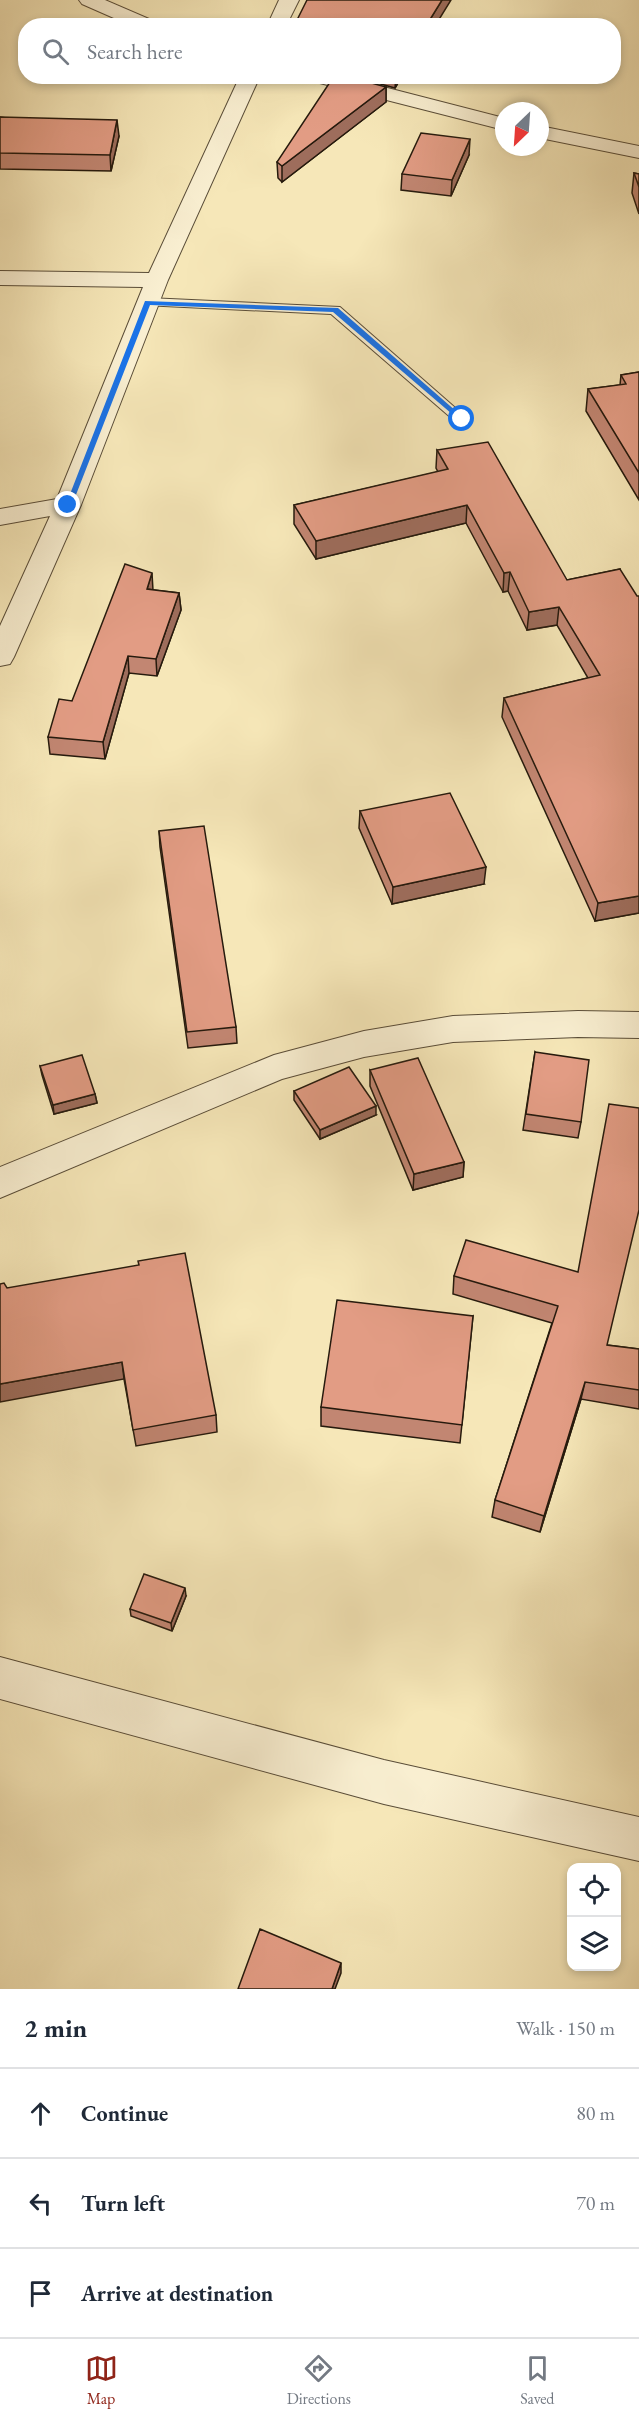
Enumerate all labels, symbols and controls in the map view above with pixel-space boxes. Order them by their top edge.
search box [18,18,621,84]
icon: search [39,35,72,68]
text: Search here [87,37,182,66]
north arrow [495,102,549,156]
route start [448,405,474,431]
route end [54,491,80,517]
map controls [567,1863,621,1971]
button: locate [567,1863,621,1917]
button: layers [567,1917,621,1971]
text: 2 min [24,2011,87,2045]
text: Walk · 150 m [516,2015,615,2041]
icon: ahead [24,2097,57,2130]
text: Continue [81,2099,168,2128]
text: 80 m [576,2100,615,2126]
icon: left [24,2187,57,2220]
text: Turn left [81,2189,165,2218]
text: 70 m [576,2190,615,2216]
icon: arrive [24,2277,57,2310]
text: Arrive at destination [81,2279,273,2308]
tab: Map [85,2352,118,2409]
tab: Directions [287,2352,351,2409]
tab: Saved [520,2352,554,2409]

